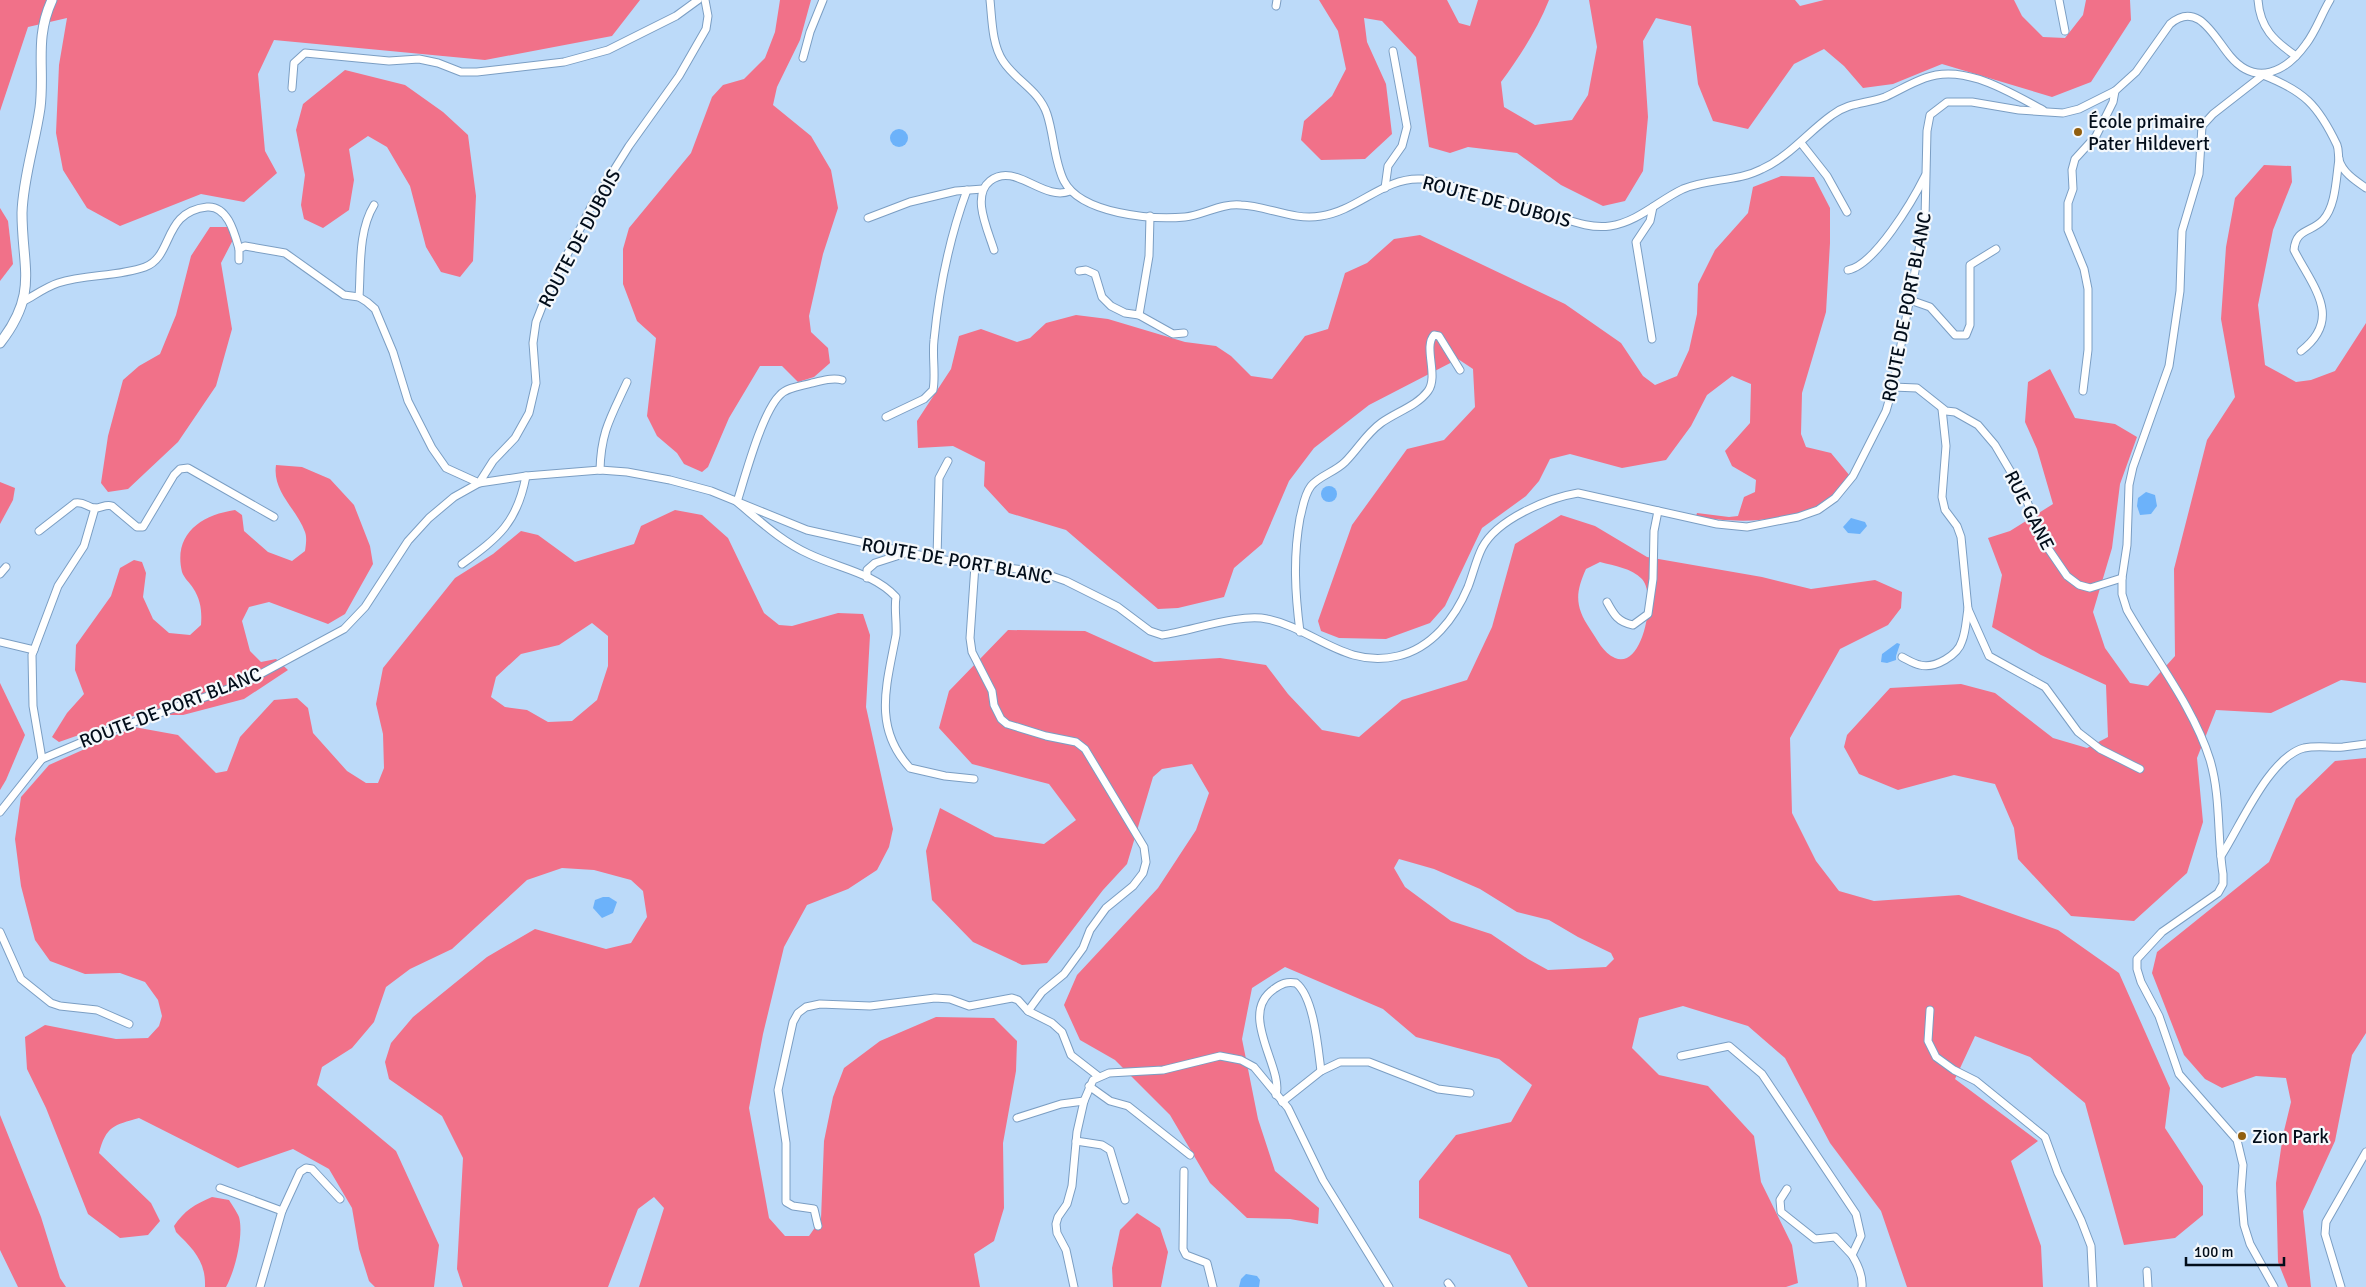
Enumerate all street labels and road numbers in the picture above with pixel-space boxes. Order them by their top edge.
street label: ROUTE DE DUBOIS [533,165,626,312]
street label: ROUTE DE DUBOIS [1420,171,1574,233]
street label: ROUTE DE PORT BLANC [1877,210,1937,404]
street label: RUE GANE [1999,467,2059,554]
street label: ROUTE DE PORT BLANC [860,532,1054,590]
street label: ROUTE DE PORT BLANC [76,662,265,754]

